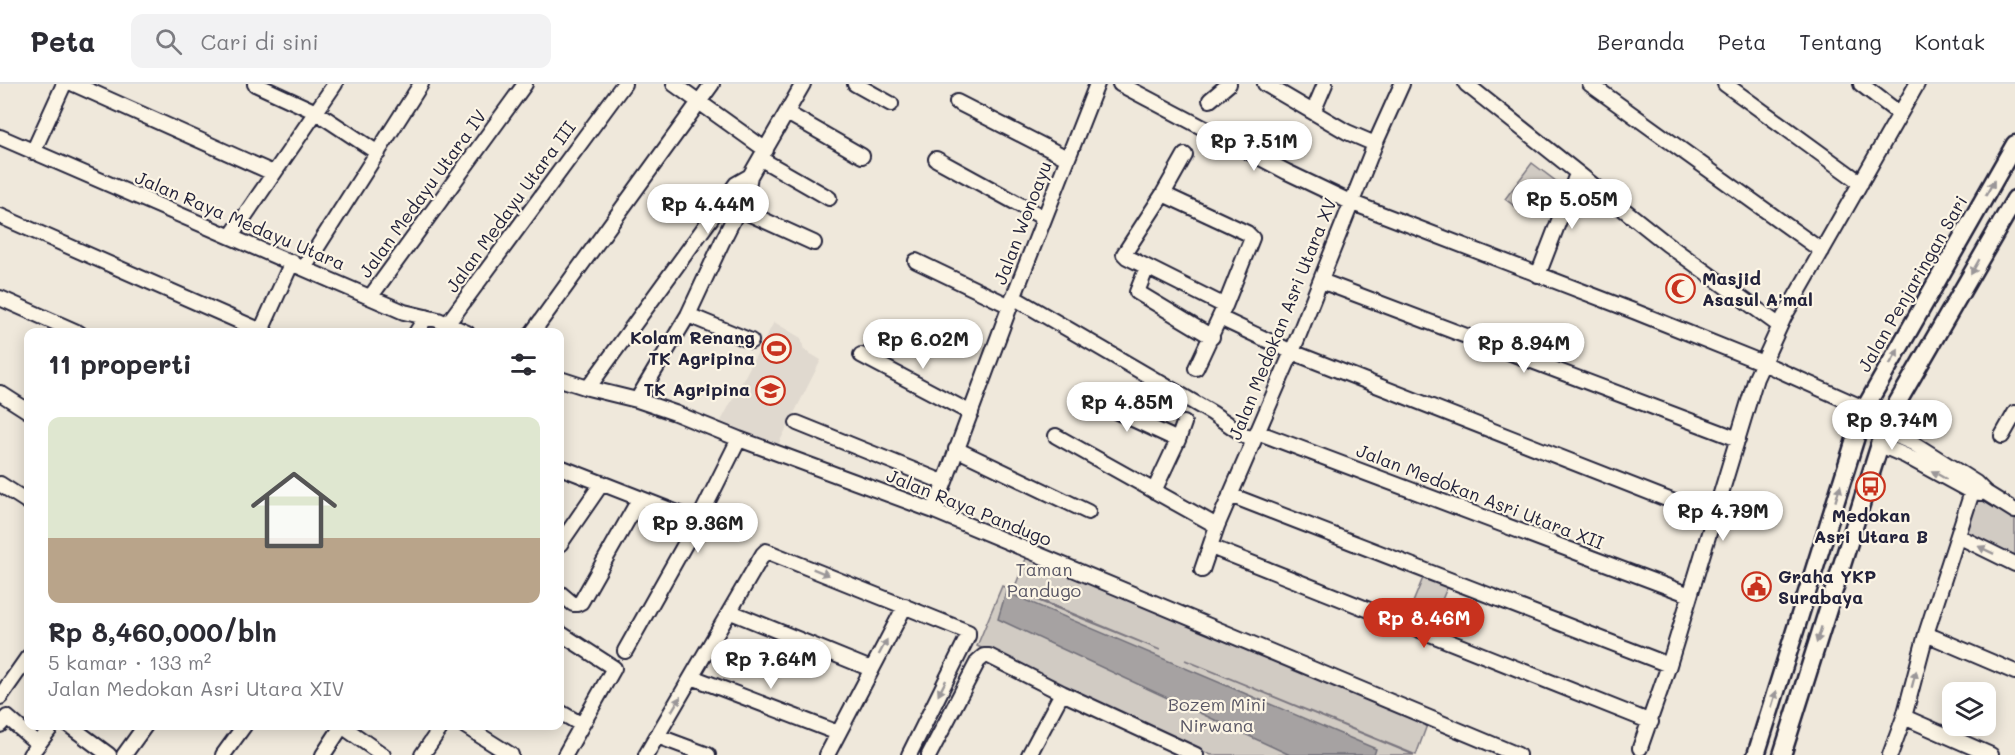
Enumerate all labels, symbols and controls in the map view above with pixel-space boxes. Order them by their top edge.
search box [131,14,551,68]
text: Peta [30,23,95,59]
icon: search [152,25,185,58]
text: Cari di sini [200,27,319,56]
text: Beranda [1597,28,1685,55]
text: Peta [1718,28,1766,55]
text: Tentang [1799,28,1882,55]
text: Kontak [1915,28,1985,55]
street label: Jalan Medayu Utara IV [353,105,491,282]
street label: Jalan Medayu Utara III [440,116,581,297]
pin: Rp 7.51M [1192,121,1316,172]
text: Rp 7.51M [1210,127,1298,153]
street label: Jalan Wonoayu [988,158,1057,288]
street label: Jalan Raya Medayu Utara [132,165,349,275]
pin: Rp 5.05M [1510,179,1634,230]
one-way arrow [1985,179,1995,196]
pin: Rp 4.44M [646,184,770,235]
text: Rp 5.05M [1526,185,1618,211]
text: Rp 4.44M [661,190,755,216]
street label: Jalan Penjaringan Sari [1852,191,1972,376]
street label: Jalan Medokan Asri Utara XV [1222,194,1342,443]
one-way arrow [1971,259,1981,276]
place label: Masjid Asasul A'mal [1702,266,1813,311]
mosque icon: Masjid Asasul A'mal [1665,273,1697,305]
pin: Rp 6.02M [861,319,985,370]
pin: Rp 8.94M [1462,323,1586,374]
place label: Kolam Renang TK Agripina [630,325,755,370]
text: Rp 6.02M [877,325,969,351]
text: Rp 8.94M [1477,329,1571,355]
sports icon: Kolam Renang TK Agripina [760,332,792,364]
text: 11 properti [48,347,192,381]
icon: filters [507,348,540,381]
one-way arrow [1889,348,1899,365]
school or university icon: TK Agripina [755,374,787,406]
place label: TK Agripina [643,377,750,401]
pin: Rp 4.85M [1065,382,1189,433]
text: Rp 4.85M [1081,388,1173,414]
pin: Rp 9.74M [1830,400,1954,451]
text: Rp 9.74M [1846,406,1938,432]
street label: Jalan Medokan Asri Utara XII [1353,438,1608,554]
icon: home [240,456,348,564]
street label: Jalan Raya Pandugo [883,463,1056,551]
one-way arrow [1930,470,1947,480]
bus stop icon: Medokan Asri Utara B [1855,471,1887,503]
one-way arrow [1834,484,1843,502]
pin: Rp 4.79M [1661,491,1785,542]
text: Rp 4.79M [1677,497,1769,523]
pin: Rp 9.36M [636,503,760,554]
place label: Medokan Asri Utara B [1814,503,1928,548]
text: Rp 9.36M [652,509,744,535]
one-way arrow [1978,546,1995,555]
park label: Taman Pandugo [1007,557,1082,602]
place label: Graha YKP Surabaya [1778,564,1876,609]
one-way arrow [812,568,830,577]
public building icon: Graha YKP Surabaya [1741,571,1773,603]
pin: Rp 8.46M [1362,598,1486,649]
text: Rp 8.46M [1377,604,1471,630]
text: Rp 8,460,000/bln [48,615,277,649]
one-way arrow [1814,626,1823,644]
one-way arrow [878,638,888,655]
pin: Rp 7.64M [709,639,833,690]
text: Rp 7.64M [725,645,817,671]
text: 5 kamar · 133 m² [48,649,211,675]
one-way arrow [1910,670,1919,688]
text: Jalan Medokan Asri Utara XIV [48,675,344,701]
one-way arrow [938,679,947,696]
map controls [1942,682,1996,736]
button: layers [1942,682,1996,736]
one-way arrow [1770,690,1779,708]
park label: Bozem Mini Nirwana [1168,692,1266,737]
one-way arrow [670,696,681,712]

